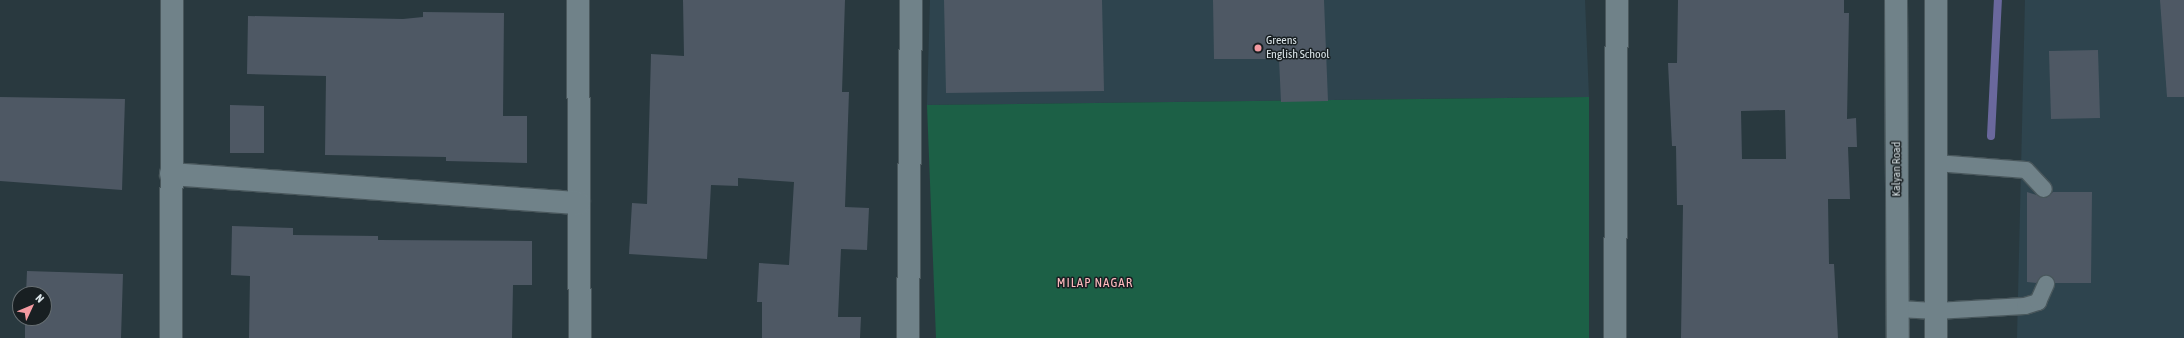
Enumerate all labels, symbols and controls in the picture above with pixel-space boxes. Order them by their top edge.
place label: Greens English School [1266,34,1329,62]
marker: Greens English School [1253,43,1263,53]
street label: Kalyan Road [1890,141,1904,197]
district label: MILAP NAGAR [1057,275,1133,291]
north arrow [12,286,52,326]
text: N [33,292,46,305]

